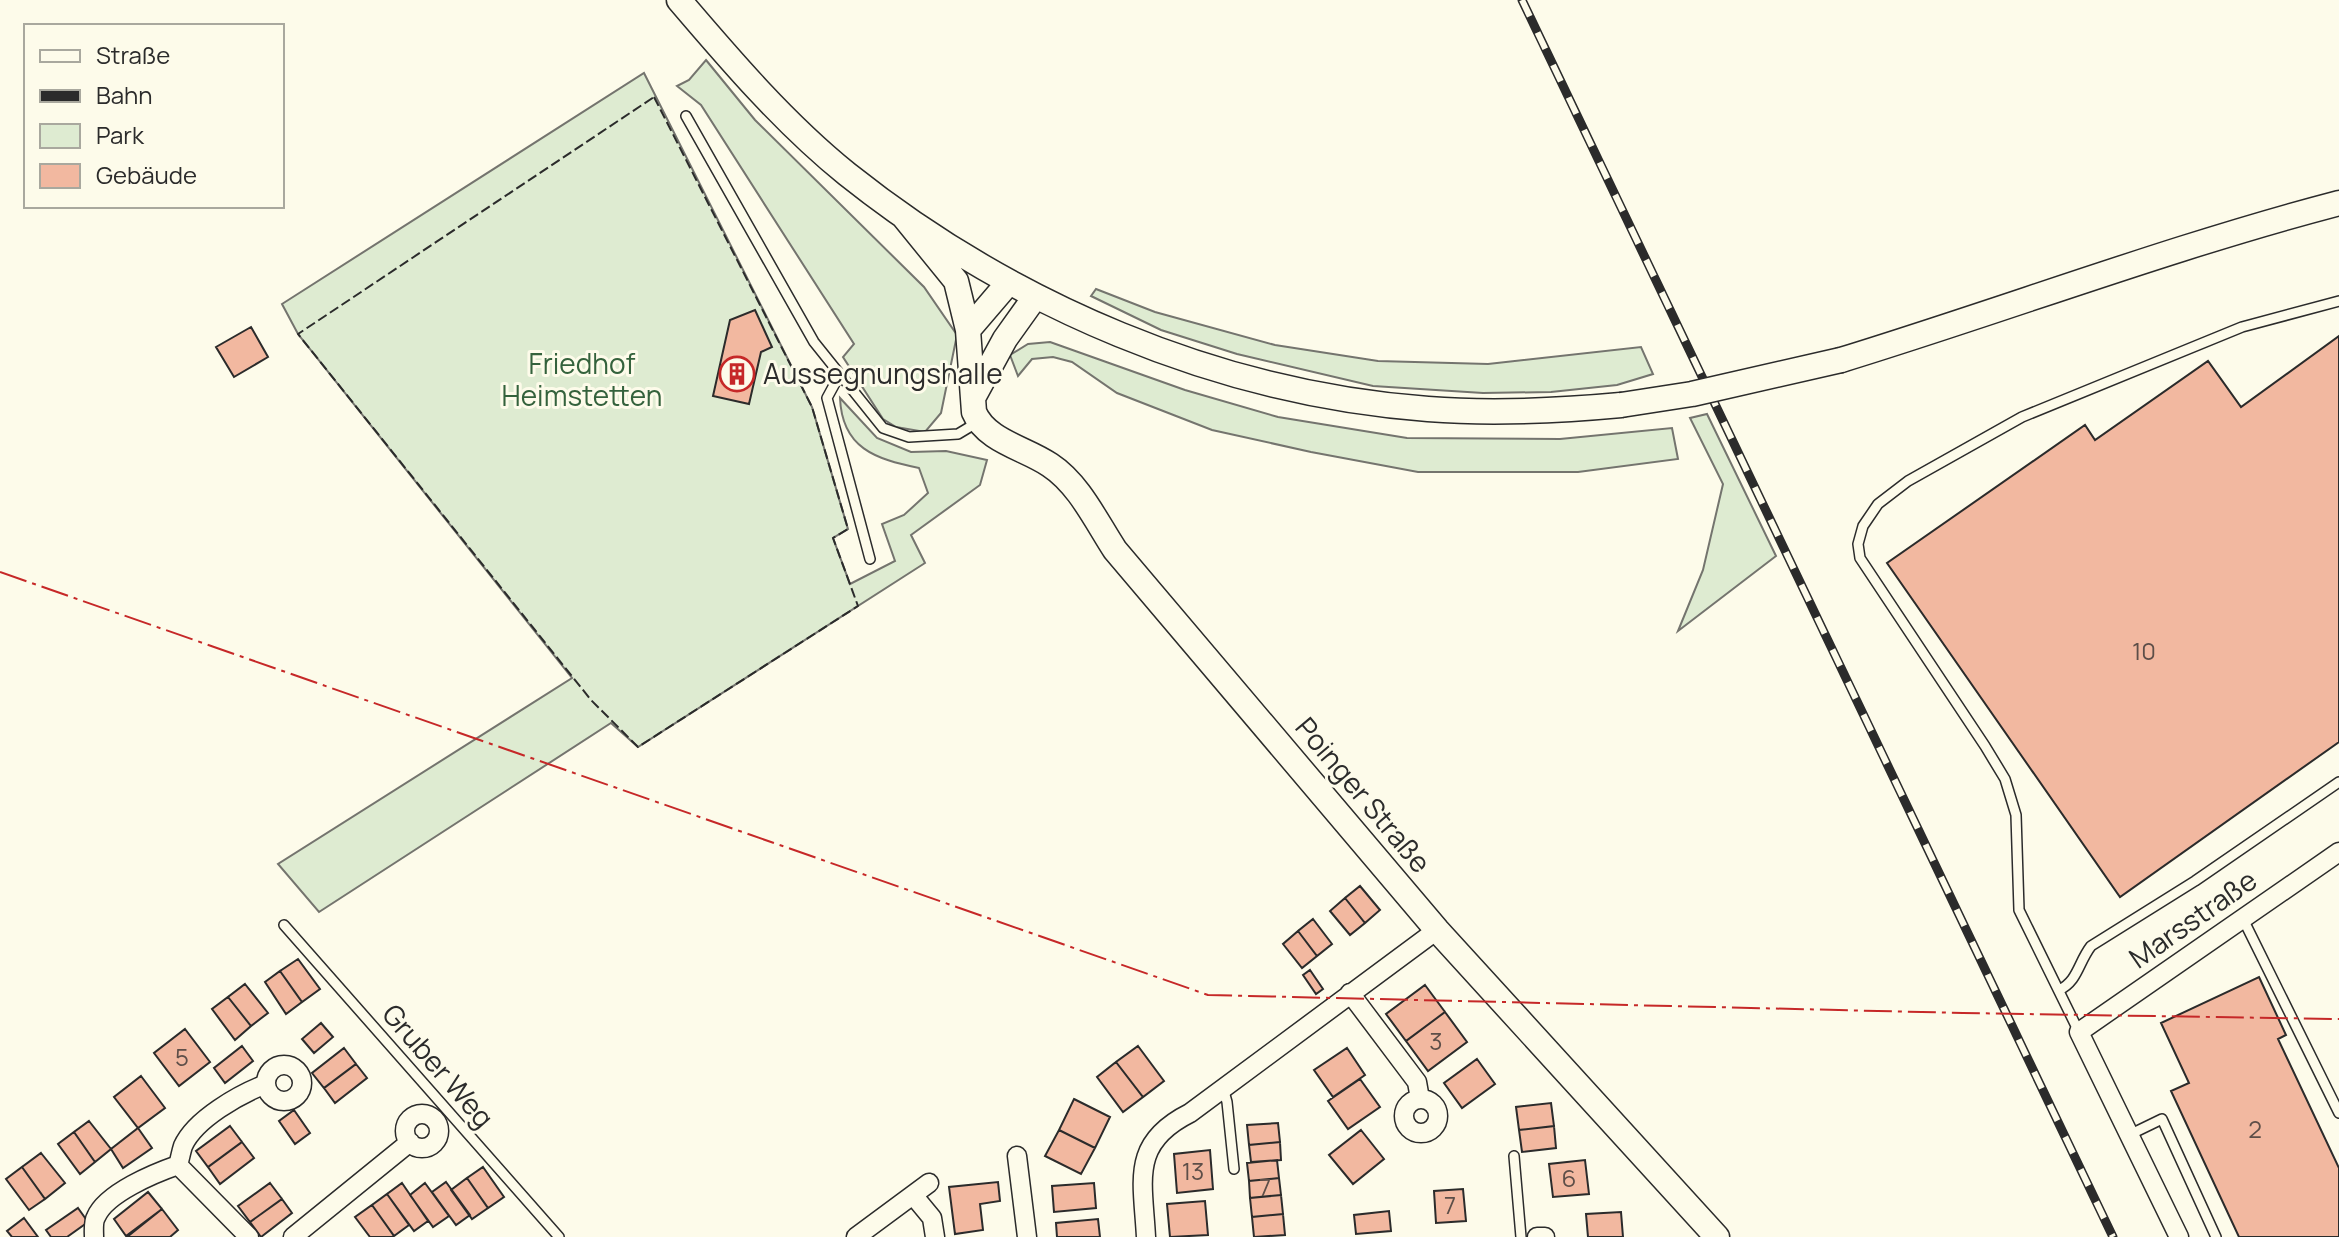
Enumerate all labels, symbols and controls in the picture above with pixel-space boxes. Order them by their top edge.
legend [24,24,284,208]
text: Straße [96,38,170,71]
text: Bahn [96,78,153,111]
text: Park [96,118,145,151]
text: Gebäude [96,158,197,191]
park label: Friedhof Heimstetten [502,344,662,414]
place label: Aussegnungshalle [763,354,1003,392]
building icon: Aussegnungshalle [718,355,756,393]
house number: 10 [2132,634,2156,667]
street label: Poinger Straße [1288,709,1440,880]
street label: Marsstraße [2121,860,2264,976]
street label: Gruber Weg [374,995,503,1135]
house number: 3 [1429,1024,1443,1057]
house number: 5 [175,1040,189,1073]
house number: 2 [2248,1112,2262,1145]
house number: 13 [1182,1154,1204,1187]
house number: 6 [1562,1161,1576,1194]
house number: 7 [1259,1170,1271,1203]
house number: 7 [1444,1188,1456,1221]

